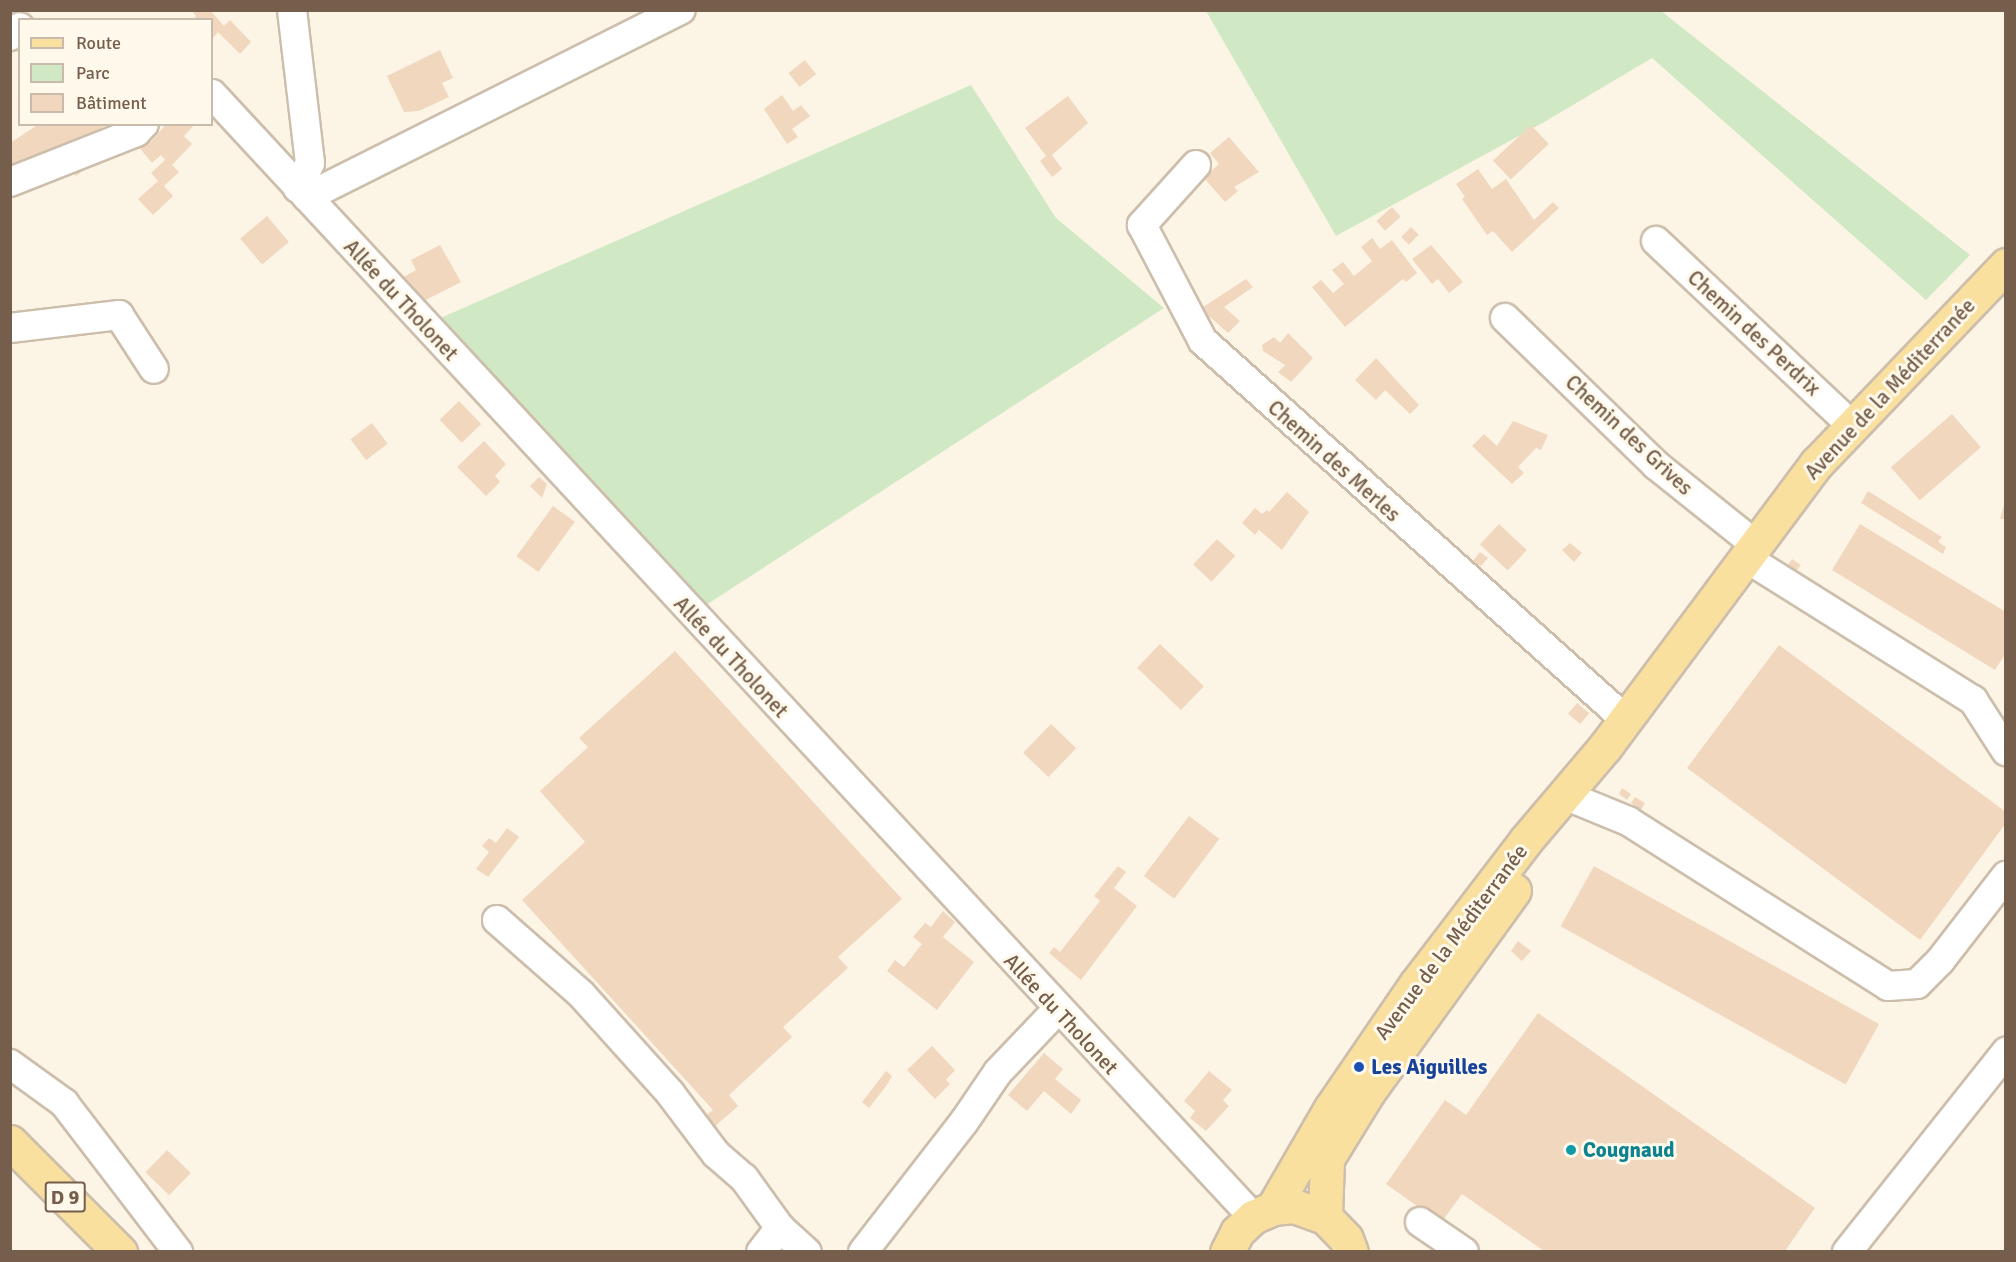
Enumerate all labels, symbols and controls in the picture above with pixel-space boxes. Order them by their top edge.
legend [18,18,213,126]
text: Route [76,32,121,54]
text: Parc [76,62,110,84]
text: Bâtiment [76,92,147,114]
street label: Allée du Tholonet [338,234,464,366]
street label: Chemin des Perdrix [1682,265,1826,401]
street label: Avenue de la Méditerranée [1800,293,1980,485]
street label: Chemin des Grives [1560,370,1698,500]
street label: Chemin des Merles [1263,395,1405,527]
street label: Allée du Tholonet [668,591,794,723]
street label: Avenue de la Méditerranée [1369,839,1533,1045]
street label: Allée du Tholonet [998,948,1124,1080]
place label: Les Aiguilles [1371,1054,1487,1080]
marker: Les Aiguilles [1352,1060,1366,1074]
place label: Cougnaud [1583,1137,1675,1163]
marker: Cougnaud [1564,1143,1578,1157]
road number: D 9 [44,1180,86,1214]

